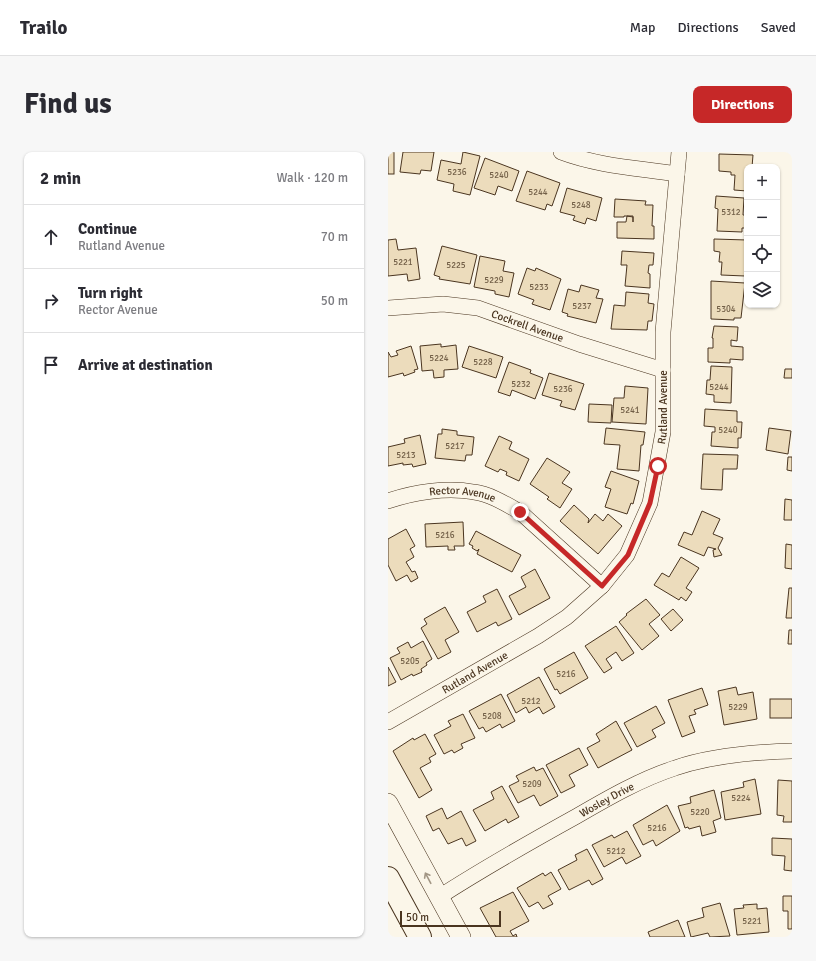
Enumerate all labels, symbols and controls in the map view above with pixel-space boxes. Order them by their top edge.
text: Trailo [20,16,67,40]
text: Map [630,19,656,36]
text: Directions [678,19,739,36]
text: Saved [761,19,796,36]
button: Directions [693,86,792,123]
text: Find us [24,87,112,121]
map controls [744,164,780,308]
button: + [744,164,780,200]
house number: 5236 [447,167,467,178]
text: 2 min [40,168,81,189]
text: Walk · 120 m [277,170,348,186]
house number: 5240 [489,170,509,181]
house number: 5244 [528,187,548,198]
house number: 5248 [571,200,591,211]
button: − [744,200,780,236]
house number: 5312 [721,207,741,218]
text: Continue [78,220,137,238]
icon: ahead [40,226,62,248]
text: 70 m [321,229,348,245]
button: locate [744,236,780,272]
text: Rutland Avenue [78,238,165,254]
house number: 5221 [393,257,413,268]
house number: 5225 [446,260,466,271]
button: layers [744,272,780,308]
house number: 5229 [484,275,504,286]
house number: 5233 [529,282,549,293]
text: Turn right [78,284,143,302]
icon: right [40,290,62,312]
text: 50 m [321,293,348,309]
house number: 5237 [572,301,592,312]
text: Rector Avenue [78,302,158,318]
house number: 5304 [716,304,736,315]
street label: Cockrell Avenue [490,307,565,344]
house number: 5224 [429,353,449,364]
icon: arrive [40,354,62,376]
text: Arrive at destination [78,356,213,374]
house number: 5228 [473,357,493,368]
street label: Rutland Avenue [654,370,670,445]
house number: 5232 [511,379,531,390]
house number: 5244 [709,382,729,393]
house number: 5236 [553,384,573,395]
house number: 5241 [620,405,640,416]
house number: 5240 [718,425,738,436]
house number: 5217 [445,441,465,452]
house number: 5213 [396,450,416,461]
route start [649,457,667,475]
street label: Rector Avenue [428,483,498,505]
route end [511,503,529,521]
house number: 5216 [435,530,455,541]
street label: Rutland Avenue [439,648,510,696]
house number: 5205 [400,656,420,667]
house number: 5216 [556,669,576,680]
house number: 5212 [521,696,541,707]
house number: 5229 [728,702,748,713]
house number: 5208 [482,711,502,722]
house number: 5209 [522,779,542,790]
street label: Wosley Drive [577,779,636,820]
house number: 5224 [731,793,751,804]
house number: 5220 [690,807,710,818]
house number: 5216 [647,823,667,834]
house number: 5212 [606,846,626,857]
one-way arrow [424,872,432,884]
scale bar [400,909,501,928]
text: 50 m [406,911,429,924]
house number: 5221 [742,916,762,927]

